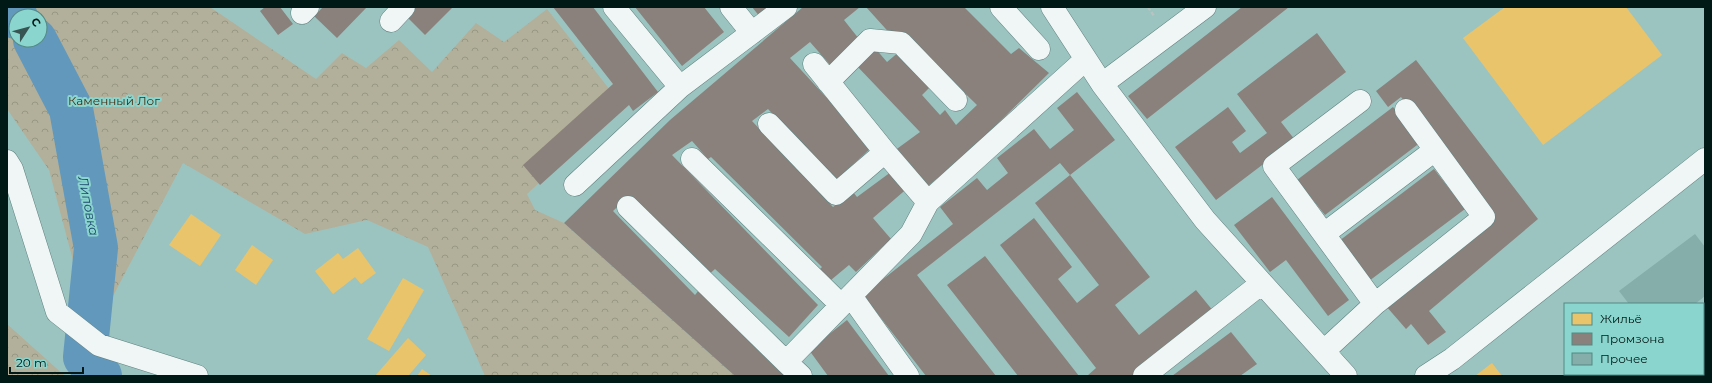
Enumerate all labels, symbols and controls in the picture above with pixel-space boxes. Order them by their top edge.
north arrow [8,8,48,48]
text: С [28,15,44,29]
park label: Каменный Лог [68,93,160,108]
water label: Липовка [75,174,103,237]
legend [1564,303,1704,375]
text: Жильё [1600,311,1642,326]
text: Промзона [1600,331,1664,346]
scale bar [10,349,83,375]
text: Прочее [1600,351,1648,366]
text: 20 m [16,355,47,370]

